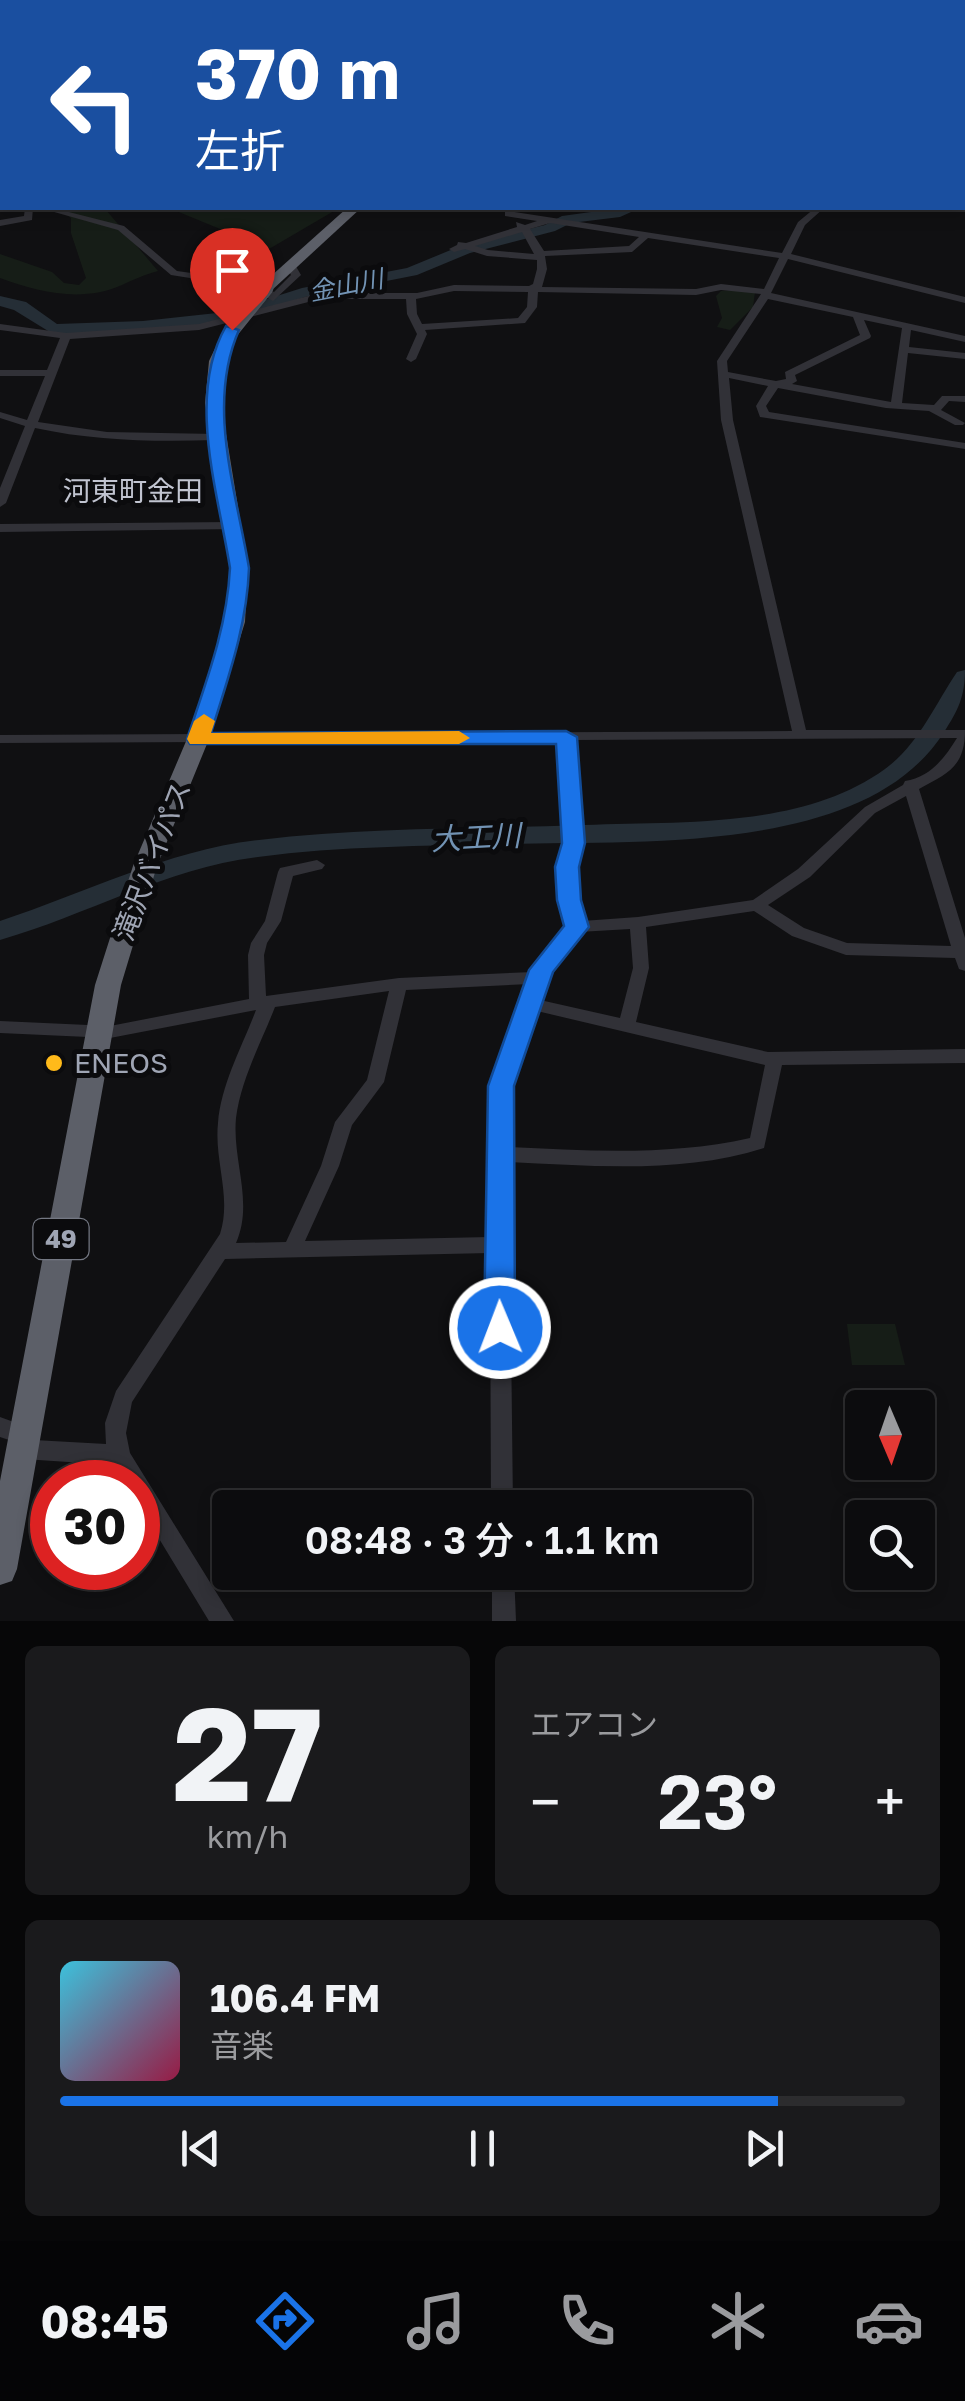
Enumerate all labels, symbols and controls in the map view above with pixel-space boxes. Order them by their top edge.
text: 370 m [195,30,400,114]
icon: left [30,40,160,170]
text: 左折 [195,123,285,177]
pin [190,228,275,331]
icon: arrive [205,243,260,298]
water label: 金山川 [306,262,389,307]
district label: 河東町金田 [63,474,203,507]
street label: 滝沢バイパス [106,777,197,945]
water label: 大工川 [430,817,525,857]
place label: ENEOS [74,1046,168,1079]
marker: ENEOS [43,1052,65,1074]
road number: 49 [34,1219,88,1259]
position arrow [448,1276,552,1380]
north arrow [845,1390,935,1480]
map controls [845,1390,935,1590]
speed limit sign: 30 [30,1460,160,1590]
button: search [845,1500,935,1590]
text: 08:48 · 3 分 · 1.1 km [305,1517,659,1562]
text: 27 [172,1674,323,1830]
text: エアコン [530,1705,658,1743]
text: 23° [658,1755,777,1846]
text: − [530,1768,560,1834]
text: + [875,1768,905,1834]
text: km/h [207,1817,288,1855]
text: 106.4 FM [210,1975,380,2020]
text: 音楽 [210,2026,274,2064]
icon: previous [173,2121,228,2176]
icon: pause [455,2121,510,2176]
icon: next [737,2121,792,2176]
icon: directions [250,2286,320,2356]
icon: music [401,2286,471,2356]
icon: phone [552,2286,622,2356]
icon: climate [703,2286,773,2356]
icon: car [854,2286,924,2356]
text: 08:45 [41,2294,169,2348]

